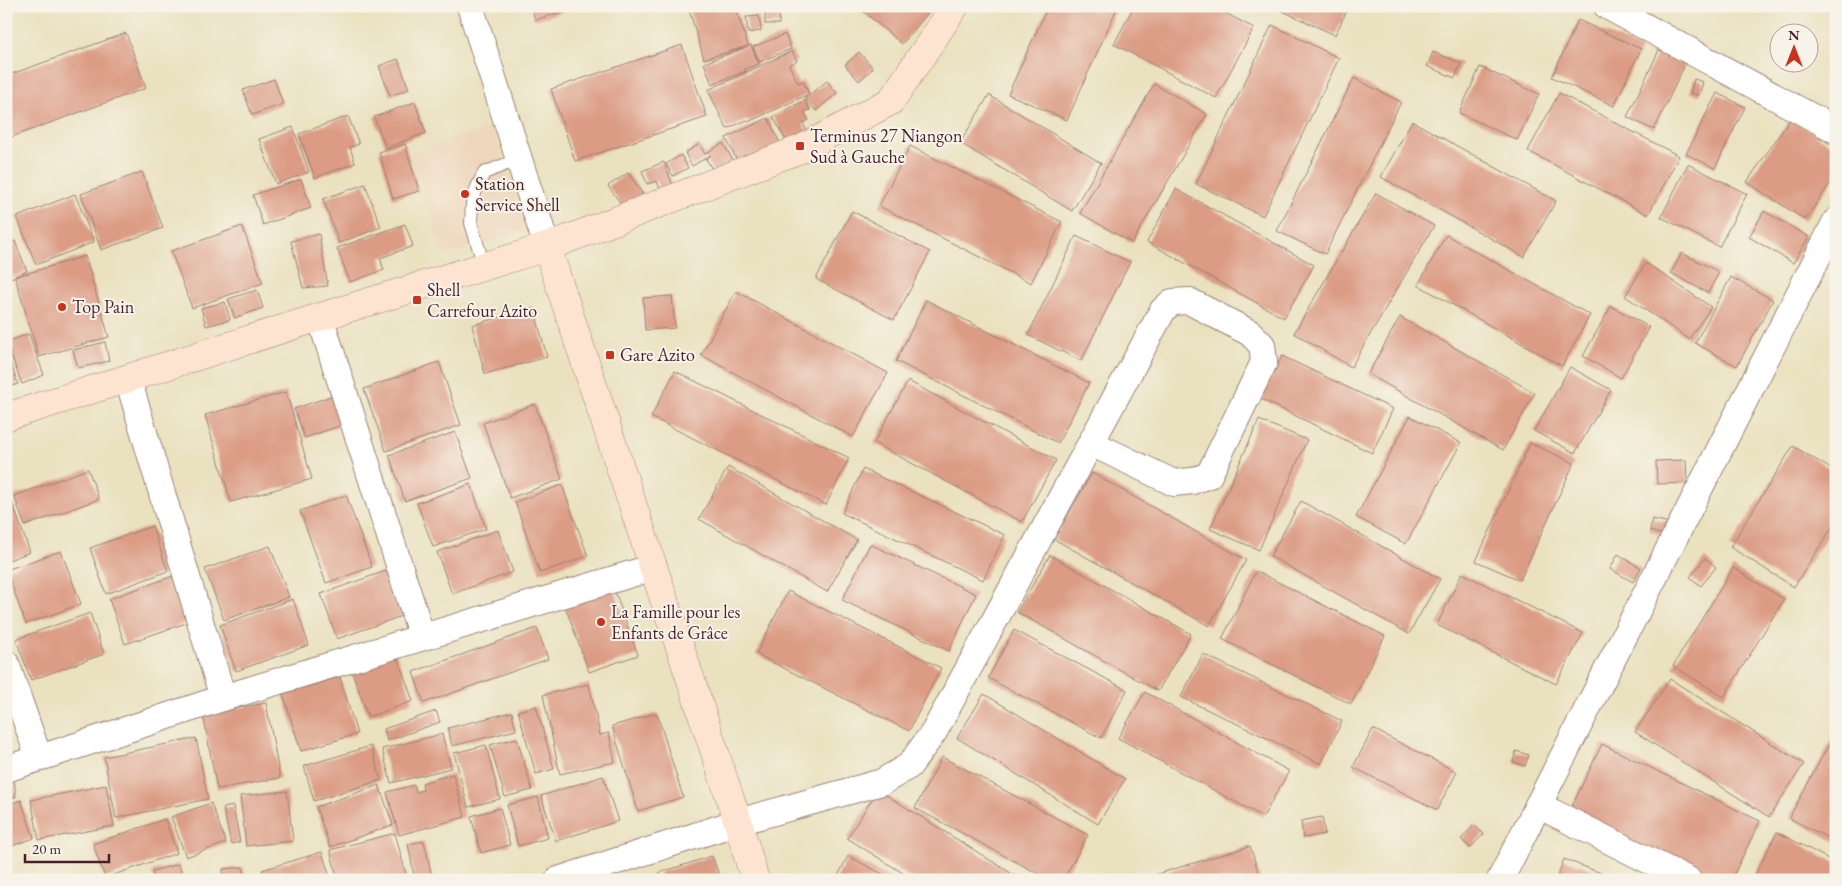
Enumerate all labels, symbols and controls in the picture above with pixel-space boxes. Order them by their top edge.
north arrow [1770,22,1820,72]
text: N [1788,26,1800,44]
place label: Terminus 27 Niangon Sud à Gauche [810,124,963,168]
marker: Terminus 27 Niangon Sud à Gauche [794,140,806,152]
place label: Station Service Shell [475,172,560,216]
marker: Station Service Shell [459,188,471,200]
place label: Shell Carrefour Azito [427,278,537,322]
marker: Shell Carrefour Azito [411,294,423,306]
place label: Top Pain [72,295,135,318]
marker: Top Pain [56,301,68,313]
place label: Gare Azito [620,343,695,366]
marker: Gare Azito [604,349,616,361]
place label: La Famille pour les Enfants de Grâce [611,600,741,644]
marker: La Famille pour les Enfants de Grâce [595,616,607,628]
scale bar [25,831,109,863]
text: 20 m [32,839,61,858]

